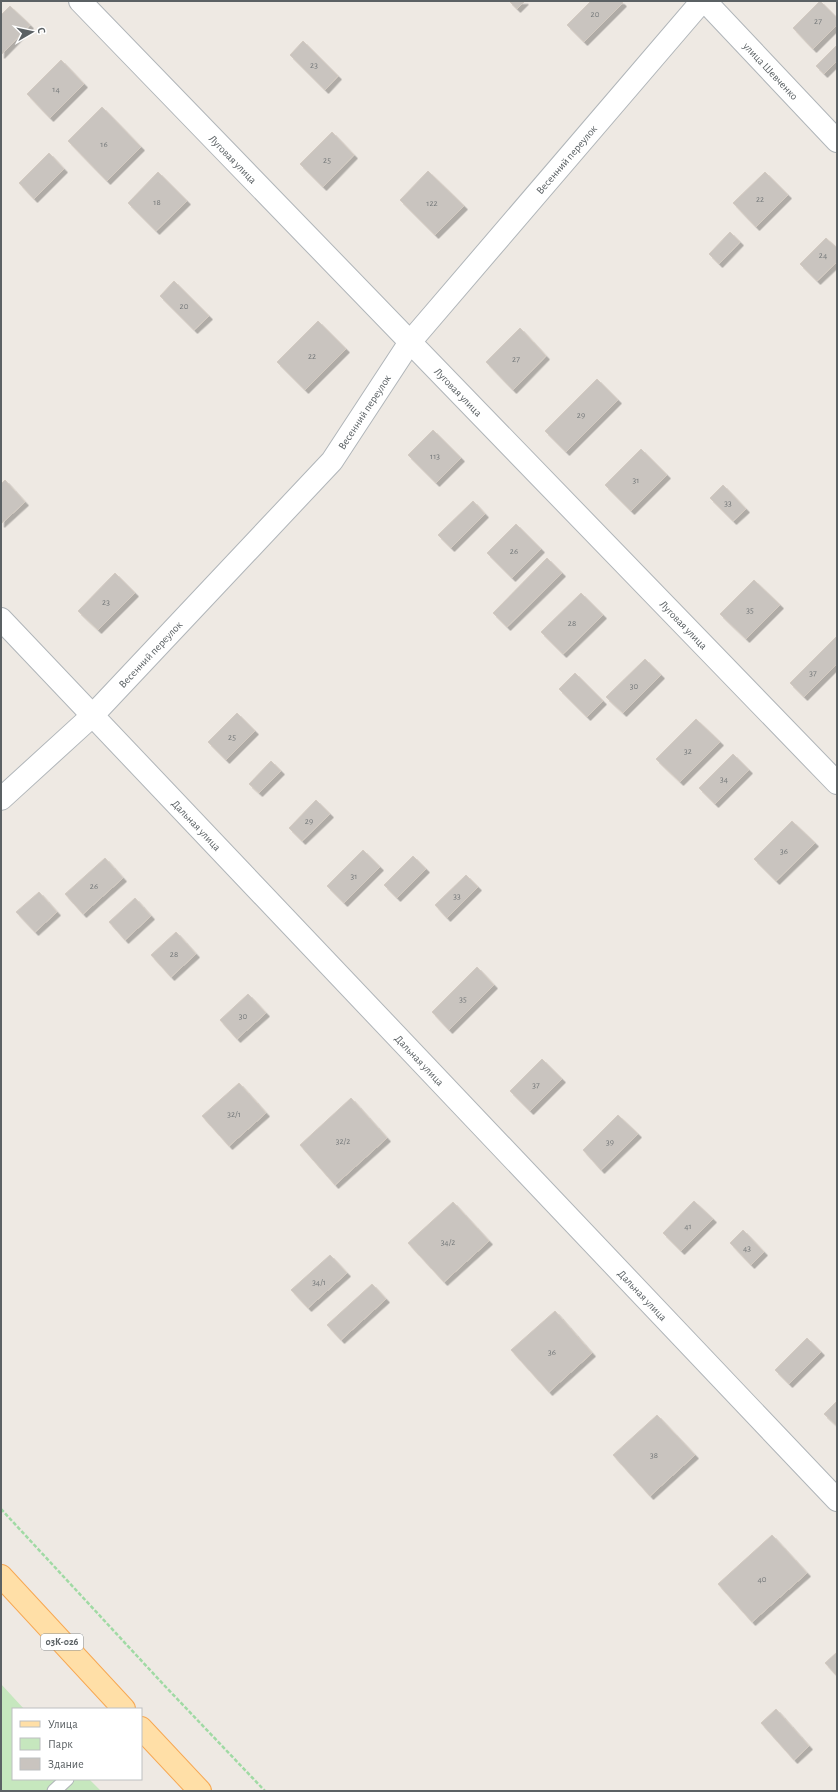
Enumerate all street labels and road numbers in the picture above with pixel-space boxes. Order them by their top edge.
street label: улица Шевченко [741,39,800,102]
street label: Весенний переулок [534,123,599,196]
street label: Луговая улица [207,133,259,186]
street label: Луговая улица [433,365,484,418]
street label: Весенний переулок [336,373,393,451]
street label: Луговая улица [658,598,710,651]
street label: Весенний переулок [116,619,184,690]
street label: Дальная улица [170,797,223,853]
street label: Дальная улица [393,1032,446,1088]
street label: Дальная улица [616,1267,669,1323]
road number: 03К-026 [41,1634,83,1650]

